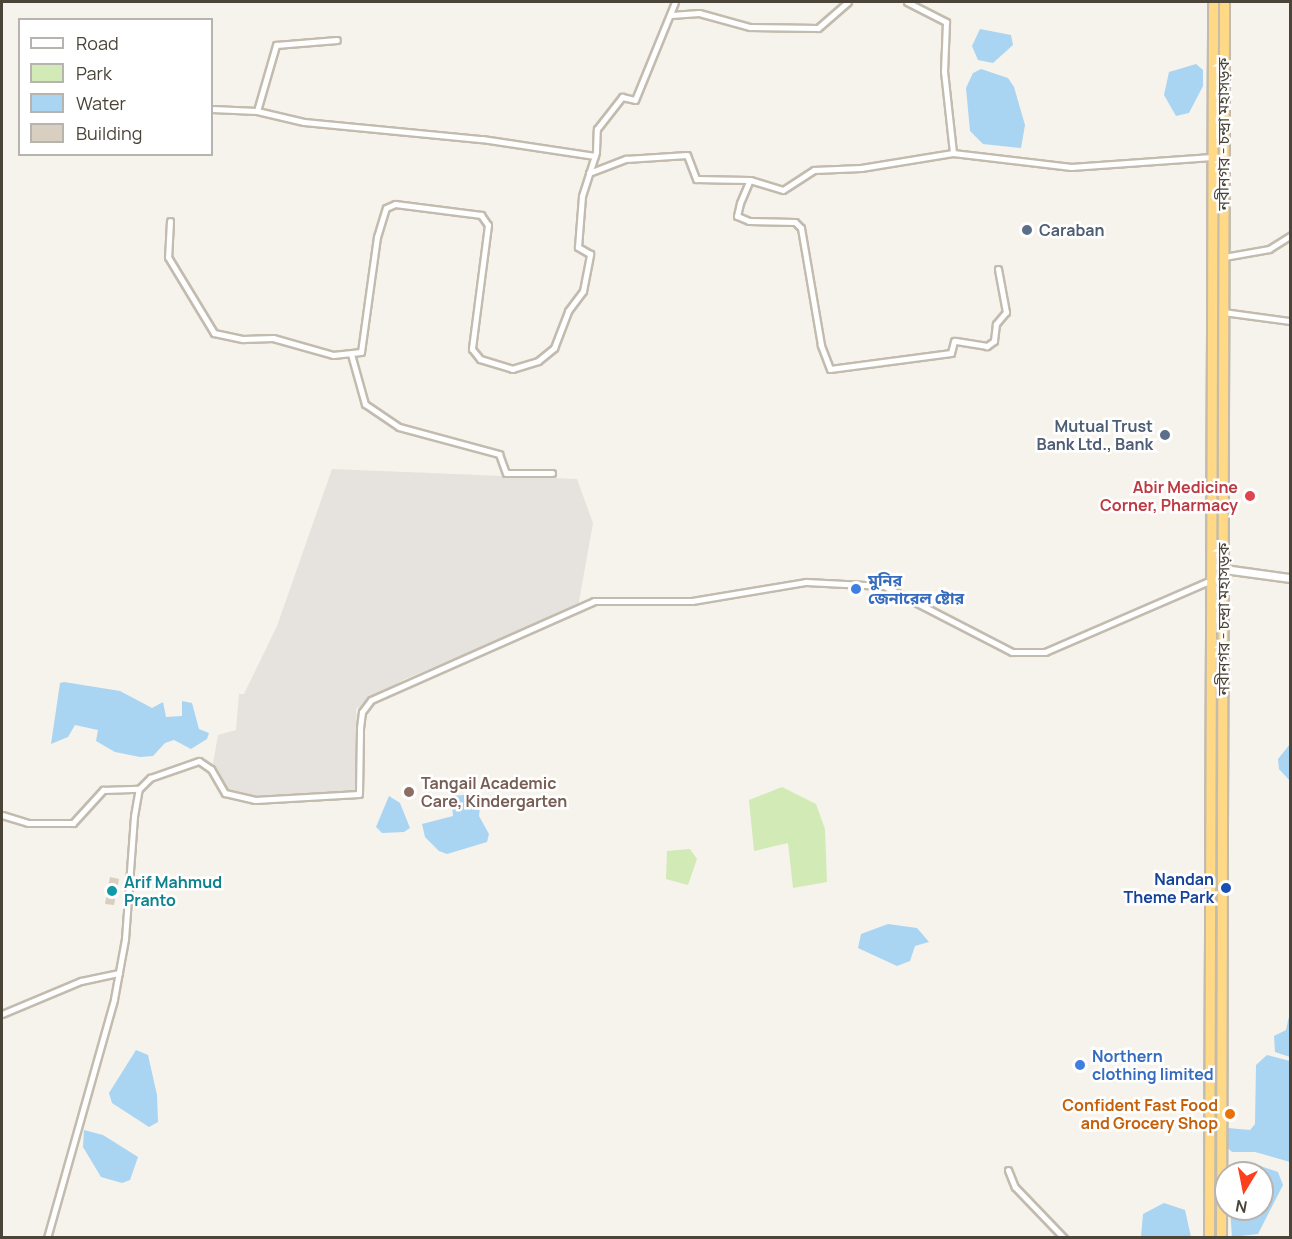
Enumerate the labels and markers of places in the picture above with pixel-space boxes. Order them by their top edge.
place label: Caraban [1039,220,1105,240]
marker: Caraban [1020,223,1034,237]
place label: Mutual Trust Bank Ltd., Bank [1037,416,1153,454]
marker: Mutual Trust Bank Ltd., Bank [1158,428,1172,442]
place label: Abir Medicine Corner, Pharmacy [1100,477,1238,515]
marker: Abir Medicine Corner, Pharmacy [1243,489,1257,503]
place label: মুনির জেনারেল ষ্টোর [868,570,964,608]
marker: মুনির জেনারেল ষ্টোর [849,582,863,596]
place label: Tangail Academic Care, Kindergarten [421,773,567,811]
marker: Tangail Academic Care, Kindergarten [402,785,416,799]
place label: Nandan Theme Park [1124,869,1214,907]
place label: Arif Mahmud Pranto [124,872,222,910]
marker: Nandan Theme Park [1219,881,1233,895]
marker: Arif Mahmud Pranto [105,884,119,898]
place label: Northern clothing limited [1092,1046,1214,1084]
marker: Northern clothing limited [1073,1058,1087,1072]
place label: Confident Fast Food and Grocery Shop [1062,1095,1218,1133]
marker: Confident Fast Food and Grocery Shop [1223,1107,1237,1121]

